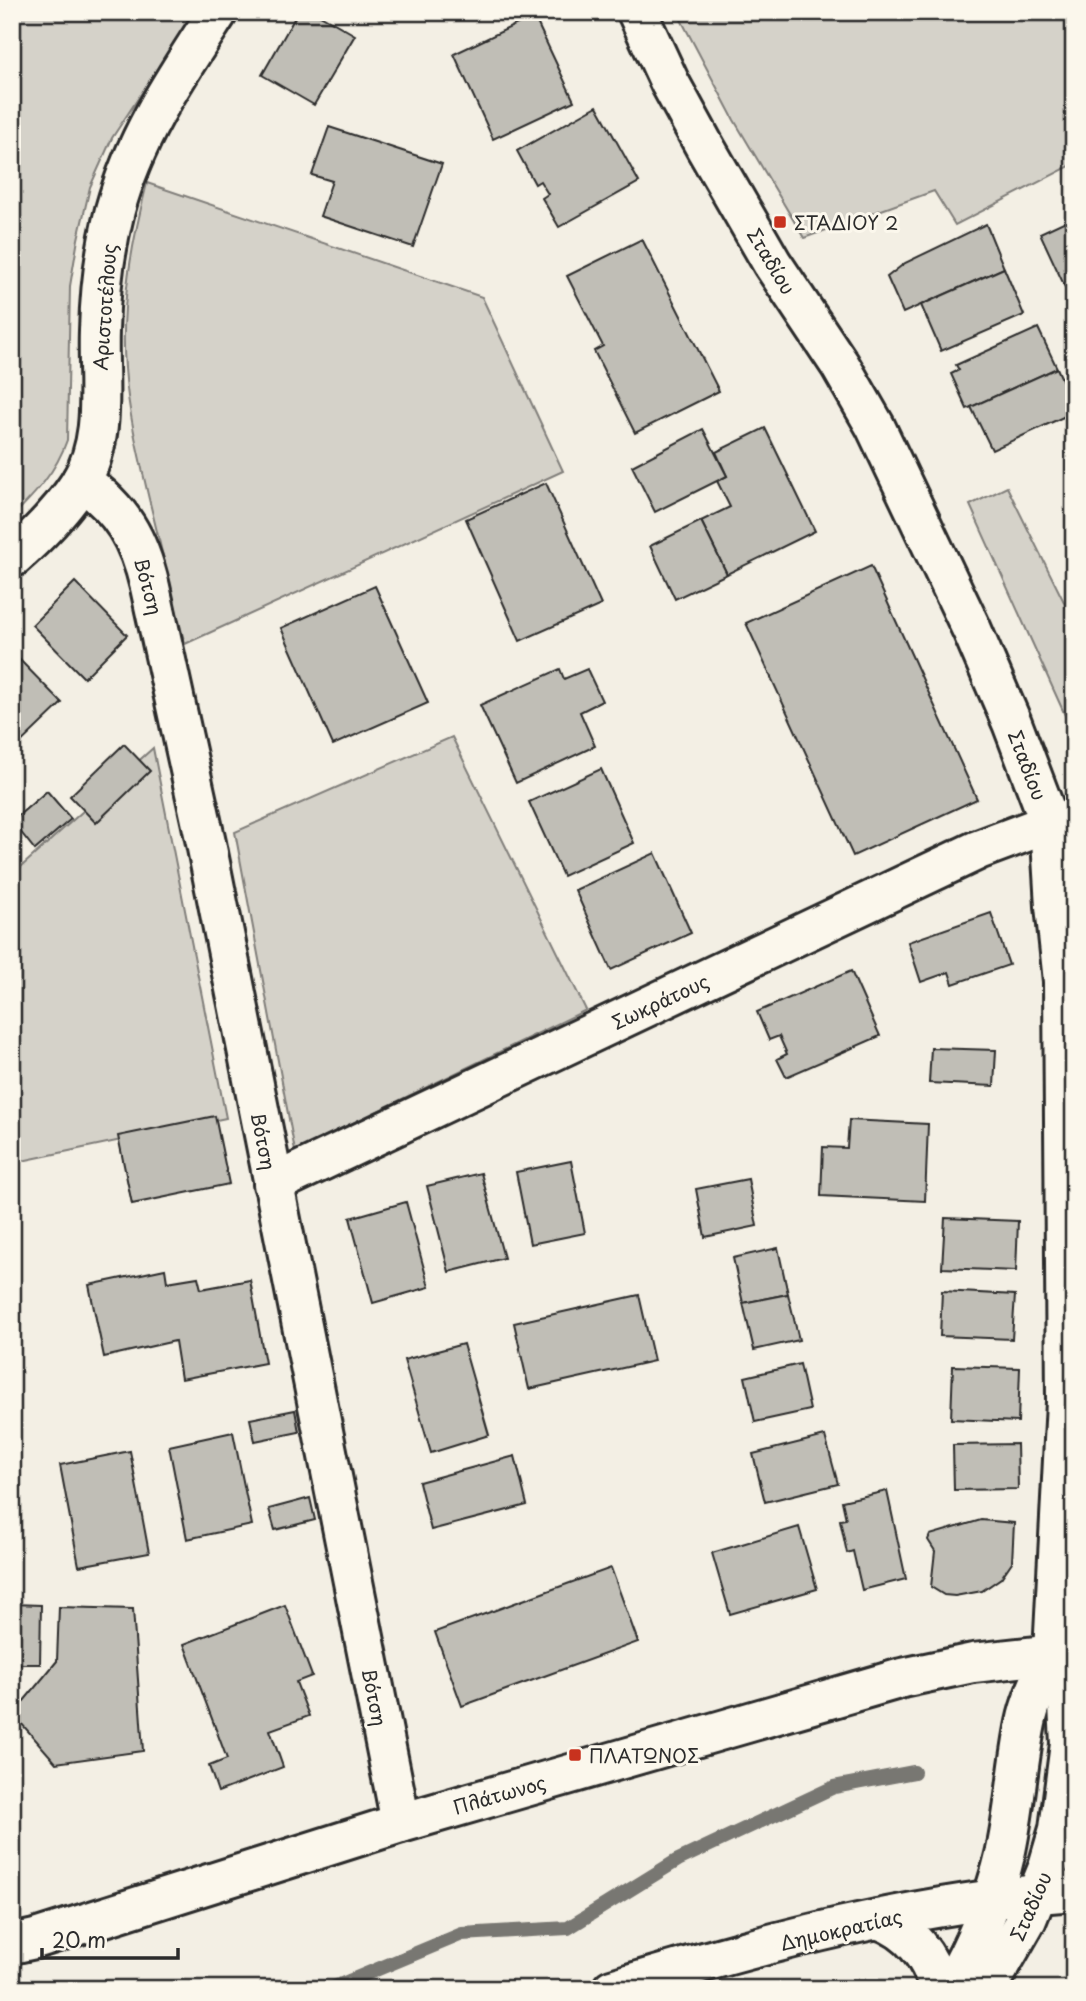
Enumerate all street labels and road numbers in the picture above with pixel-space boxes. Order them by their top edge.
street label: Σταδίου [741,223,803,299]
street label: Αριστοτέλους [86,243,122,371]
street label: Βότση [128,554,170,618]
street label: Σταδίου [1002,726,1054,804]
street label: Σωκράτους [607,966,713,1036]
street label: Βότση [245,1110,283,1172]
street label: Βότση [356,1666,394,1728]
street label: Πλάτωνος [449,1767,549,1821]
street label: Σταδίου [1002,1867,1058,1945]
street label: Δημοκρατίας [777,1901,905,1957]

